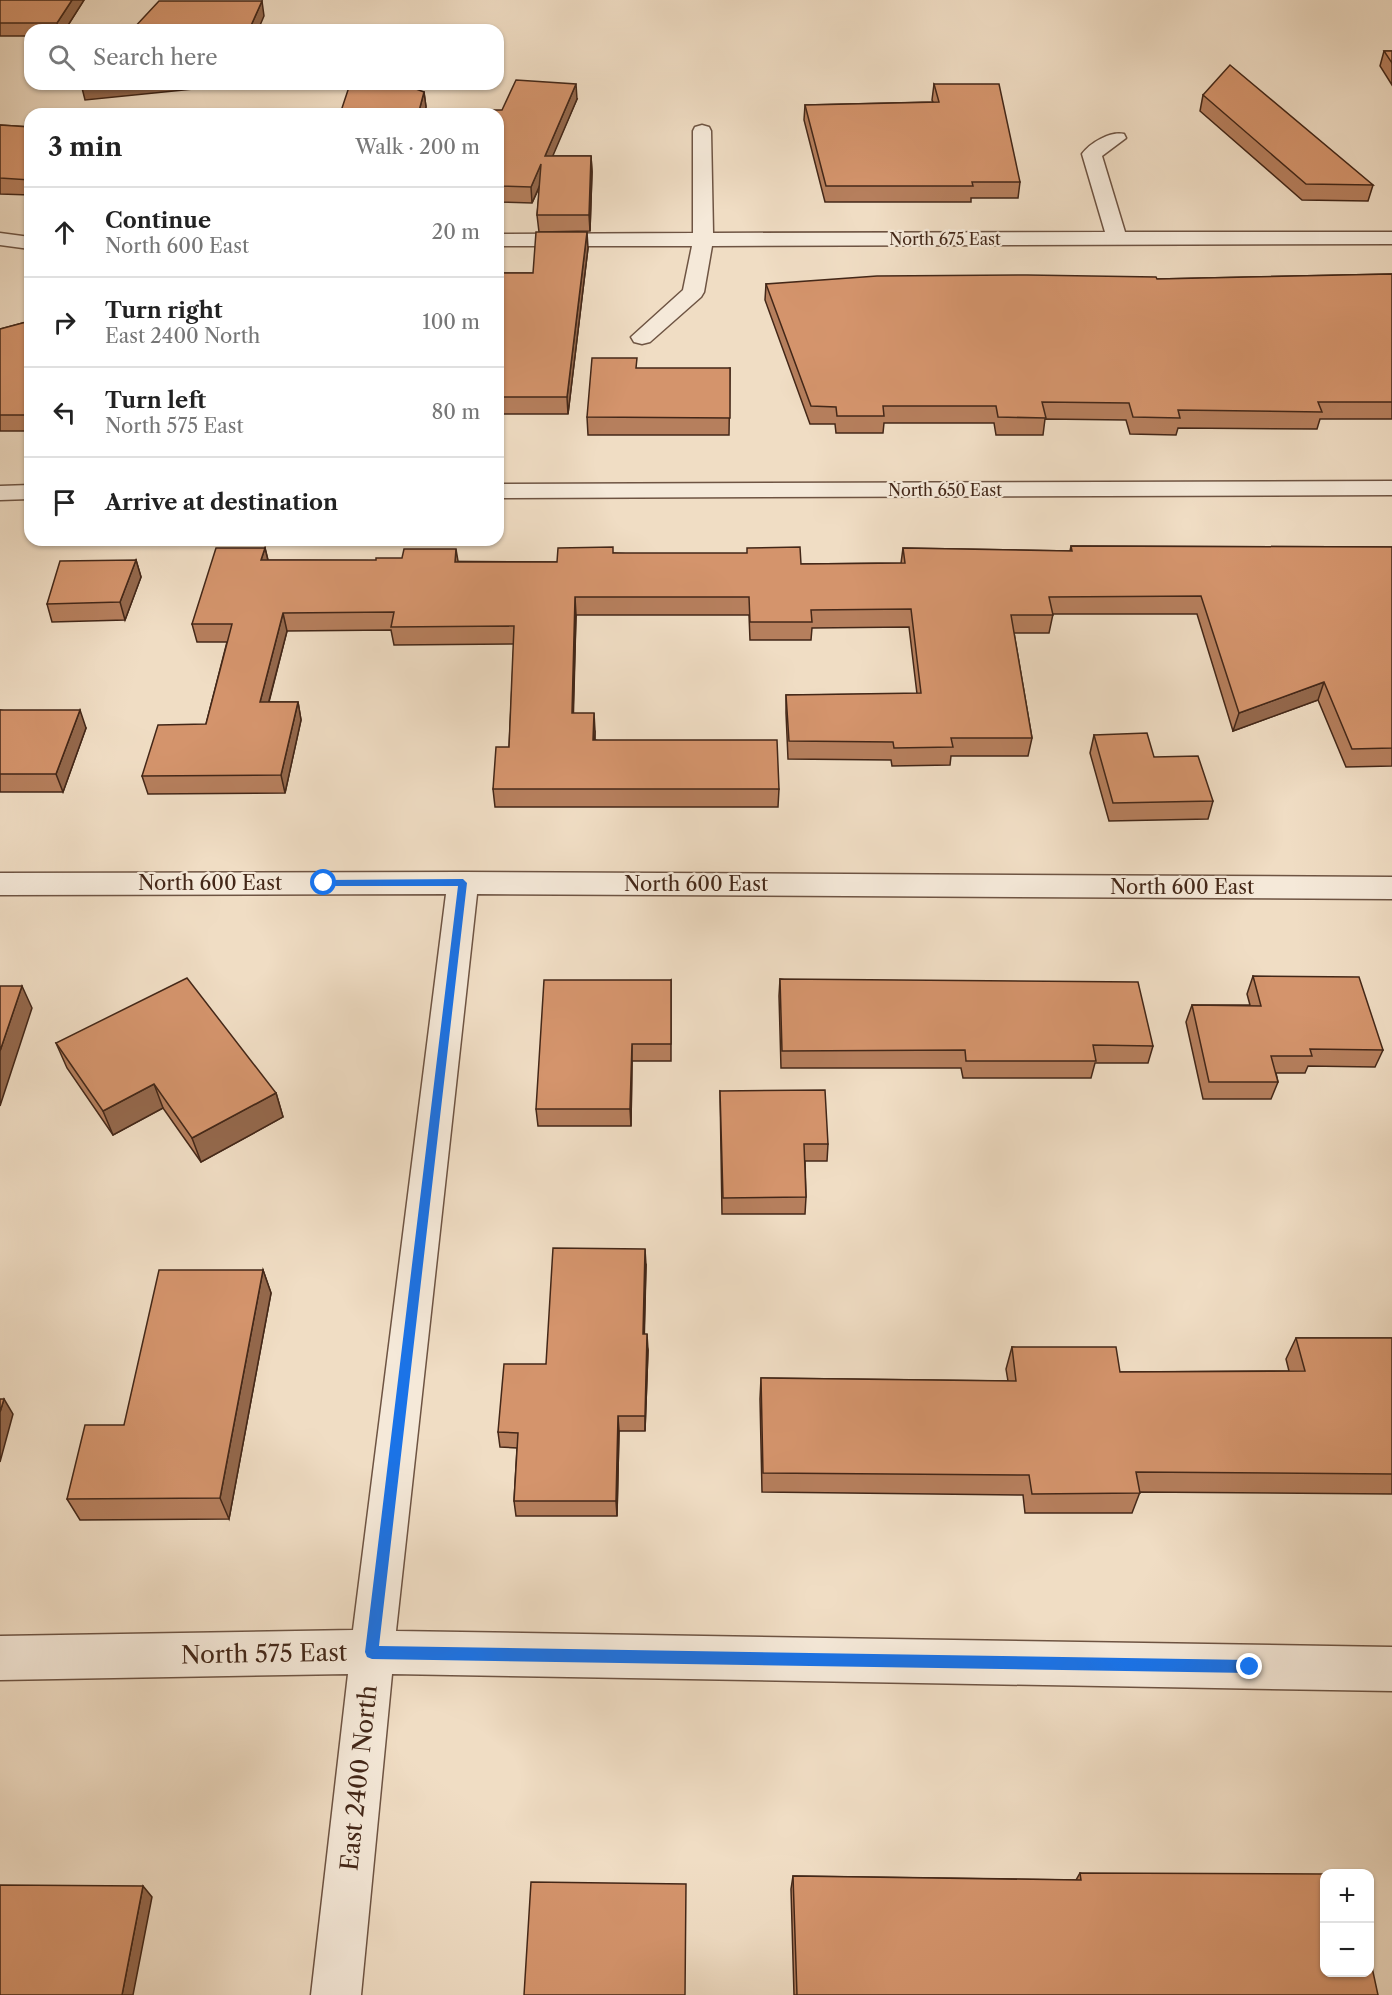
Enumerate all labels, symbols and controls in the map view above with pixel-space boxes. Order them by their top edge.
search box [24,24,504,90]
icon: search [45,41,78,74]
text: Search here [93,44,218,71]
text: 3 min [48,131,122,163]
text: Walk · 200 m [355,135,480,159]
text: Continue [105,207,211,234]
icon: ahead [48,216,81,249]
text: 20 m [432,220,480,244]
street label: North 675 East [889,229,1001,249]
text: North 600 East [105,234,249,258]
text: Turn right [105,297,223,324]
icon: right [48,306,81,339]
text: 100 m [422,310,480,334]
text: East 2400 North [105,324,260,348]
text: Turn left [105,387,206,414]
icon: left [48,396,81,429]
text: 80 m [432,400,480,424]
text: North 575 East [105,414,244,438]
street label: North 650 East [888,480,1002,500]
icon: arrive [48,486,81,519]
text: Arrive at destination [105,489,338,516]
route start [310,869,336,895]
street label: North 600 East [138,871,282,895]
street label: North 600 East [624,872,768,896]
street label: North 600 East [1110,875,1254,899]
street label: North 575 East [181,1638,348,1669]
route end [1236,1653,1262,1679]
street label: East 2400 North [334,1684,383,1872]
map controls [1320,1869,1374,1977]
button: + [1320,1869,1374,1923]
button: − [1320,1923,1374,1977]

